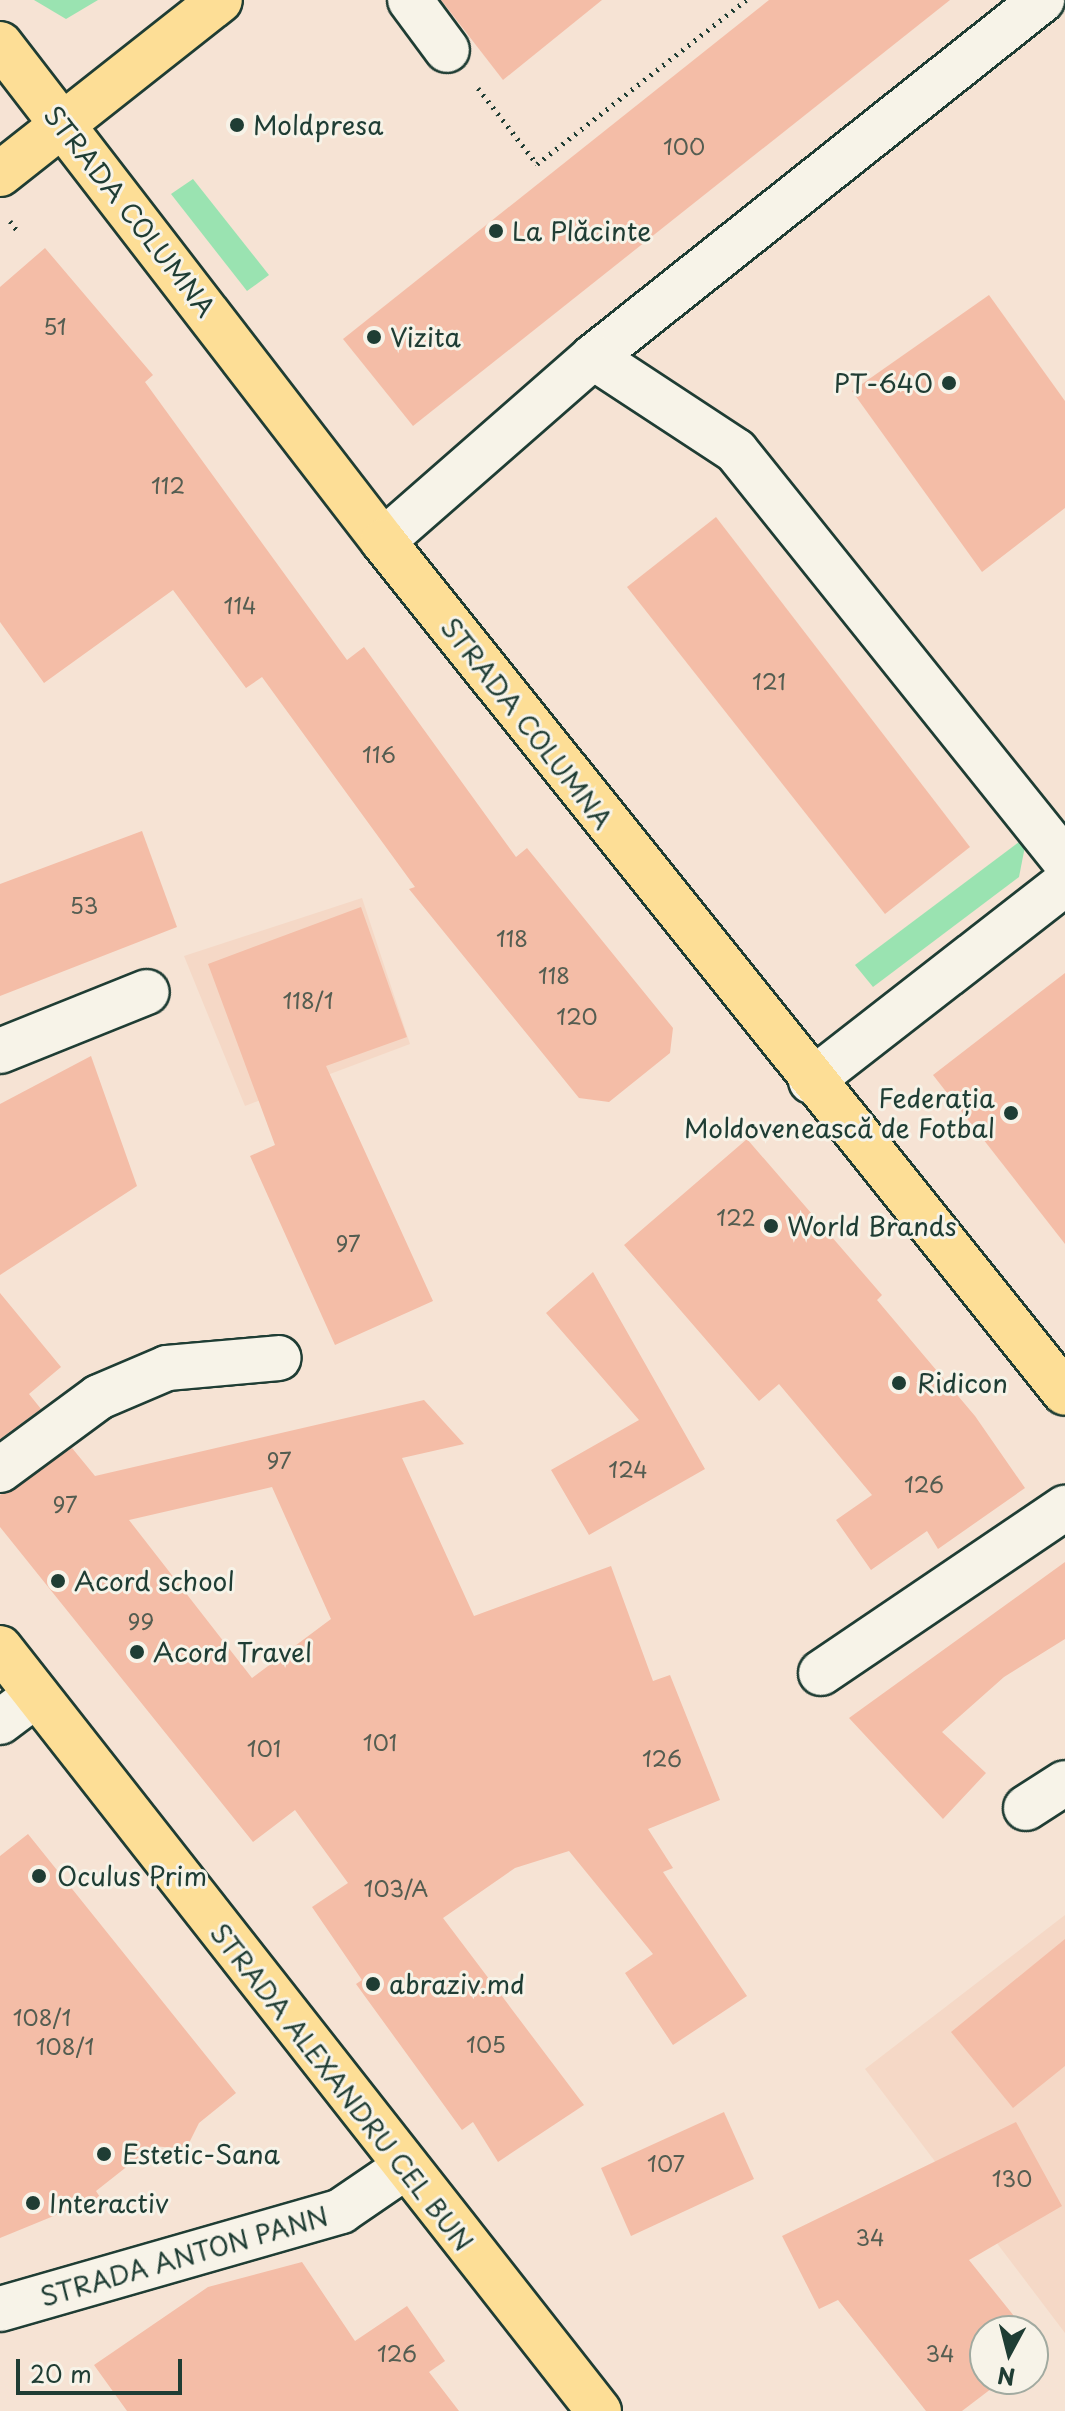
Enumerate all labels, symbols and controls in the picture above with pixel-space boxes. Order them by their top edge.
street label: STRADA COLUMNA [39,100,221,322]
place label: Moldpresa [253,109,383,141]
marker: Moldpresa [228,116,246,134]
house number: 100 [663,133,705,159]
place label: La Plăcinte [512,215,653,247]
marker: La Plăcinte [487,222,505,240]
house number: 51 [43,313,67,339]
place label: Vizita [390,321,461,353]
marker: Vizita [365,328,383,346]
place label: PT-640 [834,367,933,399]
marker: PT-640 [940,374,958,392]
house number: 112 [151,472,185,498]
house number: 114 [224,592,256,618]
street label: STRADA COLUMNA [436,612,618,834]
house number: 121 [752,668,786,694]
house number: 116 [362,741,396,767]
house number: 53 [70,892,98,918]
house number: 118 [496,925,528,951]
house number: 118 [538,962,570,988]
house number: 118/1 [282,987,334,1013]
house number: 120 [556,1003,598,1029]
place label: Federația Moldovenească de Fotbal [683,1082,995,1144]
marker: Federația Moldovenească de Fotbal [1002,1104,1020,1122]
house number: 122 [716,1204,756,1230]
place label: World Brands [787,1210,959,1242]
marker: World Brands [762,1217,780,1235]
house number: 97 [336,1230,360,1256]
place label: Ridicon [917,1367,1008,1399]
marker: Ridicon [888,1372,910,1394]
house number: 97 [267,1447,291,1473]
house number: 124 [608,1456,648,1482]
house number: 126 [904,1471,944,1497]
house number: 97 [53,1491,77,1517]
place label: Acord school [74,1565,236,1597]
marker: Acord school [49,1572,67,1590]
house number: 99 [128,1608,154,1634]
place label: Acord Travel [153,1636,315,1668]
marker: Acord Travel [128,1643,146,1661]
house number: 101 [363,1729,397,1755]
house number: 101 [247,1735,281,1761]
house number: 126 [642,1745,682,1771]
place label: Oculus Prim [57,1860,206,1892]
marker: Oculus Prim [28,1865,50,1887]
house number: 103/A [364,1875,428,1901]
street label: STRADA ALEXANDRU CEL BUN [203,1915,481,2259]
place label: abraziv.md [389,1968,525,2000]
marker: abraziv.md [364,1975,382,1993]
house number: 108/1 [13,2004,71,2030]
house number: 105 [466,2031,506,2057]
house number: 108/1 [36,2033,94,2059]
place label: Estetic-Sana [122,2138,280,2170]
marker: Estetic-Sana [93,2143,115,2165]
house number: 107 [647,2150,685,2176]
house number: 130 [992,2165,1032,2191]
place label: Interactiv [49,2187,168,2219]
marker: Interactiv [24,2194,42,2212]
street label: STRADA ANTON PANN [33,2199,335,2313]
house number: 34 [855,2224,885,2250]
north arrow [969,2315,1049,2395]
house number: 126 [377,2340,417,2366]
house number: 34 [925,2340,955,2366]
scale bar [20,2343,186,2393]
text: 20 m [30,2355,92,2391]
text: N [996,2360,1017,2395]

